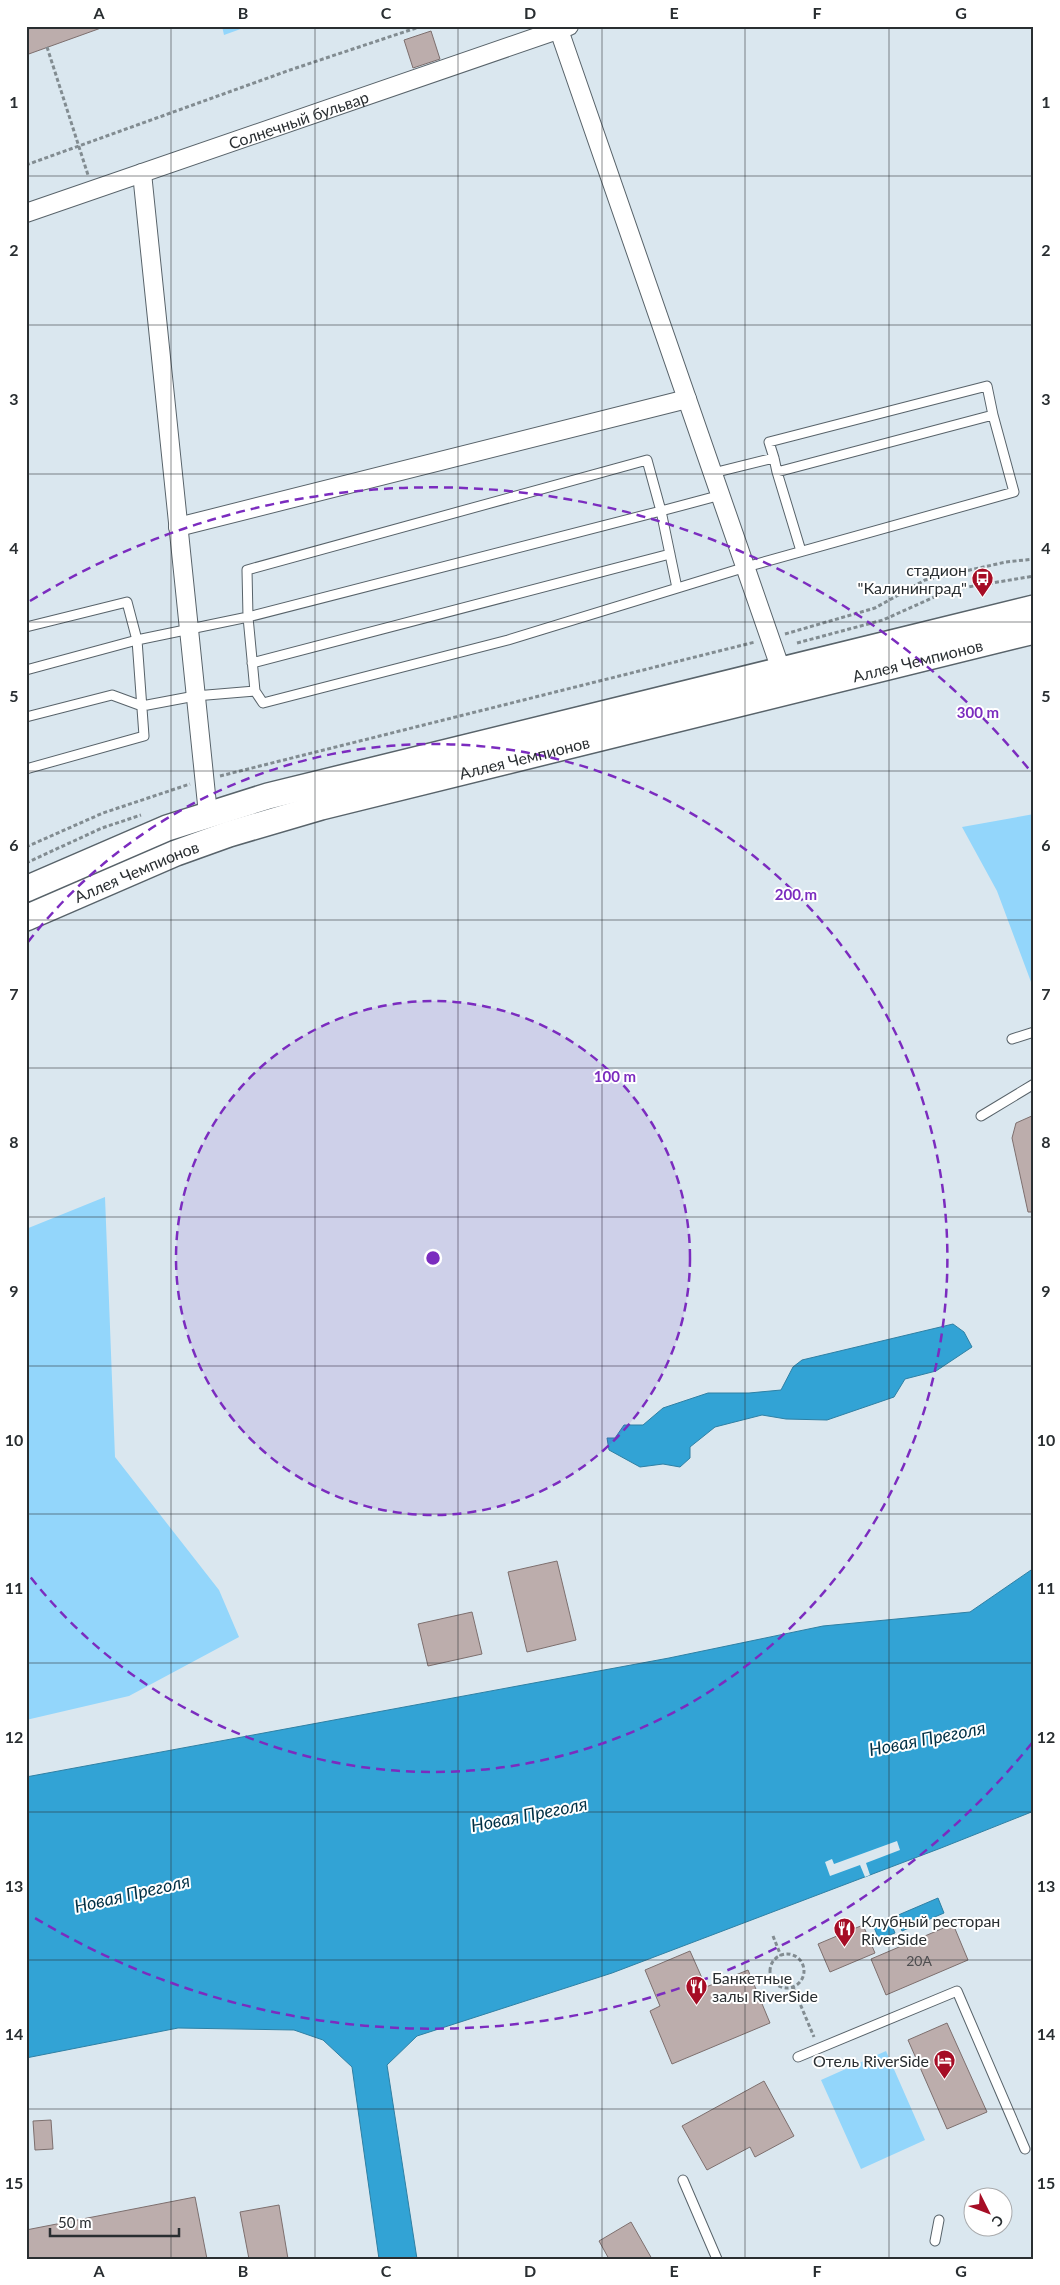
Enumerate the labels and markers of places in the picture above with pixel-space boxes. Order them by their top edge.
place label: стадион "Калининград" [858,560,967,597]
bus stop icon: стадион "Калининград" [971,566,995,597]
centre of rings [424,1249,442,1267]
place label: Клубный ресторан RiverSide [861,1911,1000,1948]
restaurant icon: Клубный ресторан RiverSide [833,1917,857,1948]
place label: Банкетные залы RiverSide [712,1968,818,2005]
restaurant icon: Банкетные залы RiverSide [684,1974,708,2005]
hotel icon: Отель RiverSide [933,2048,957,2079]
place label: Отель RiverSide [813,2051,929,2070]

